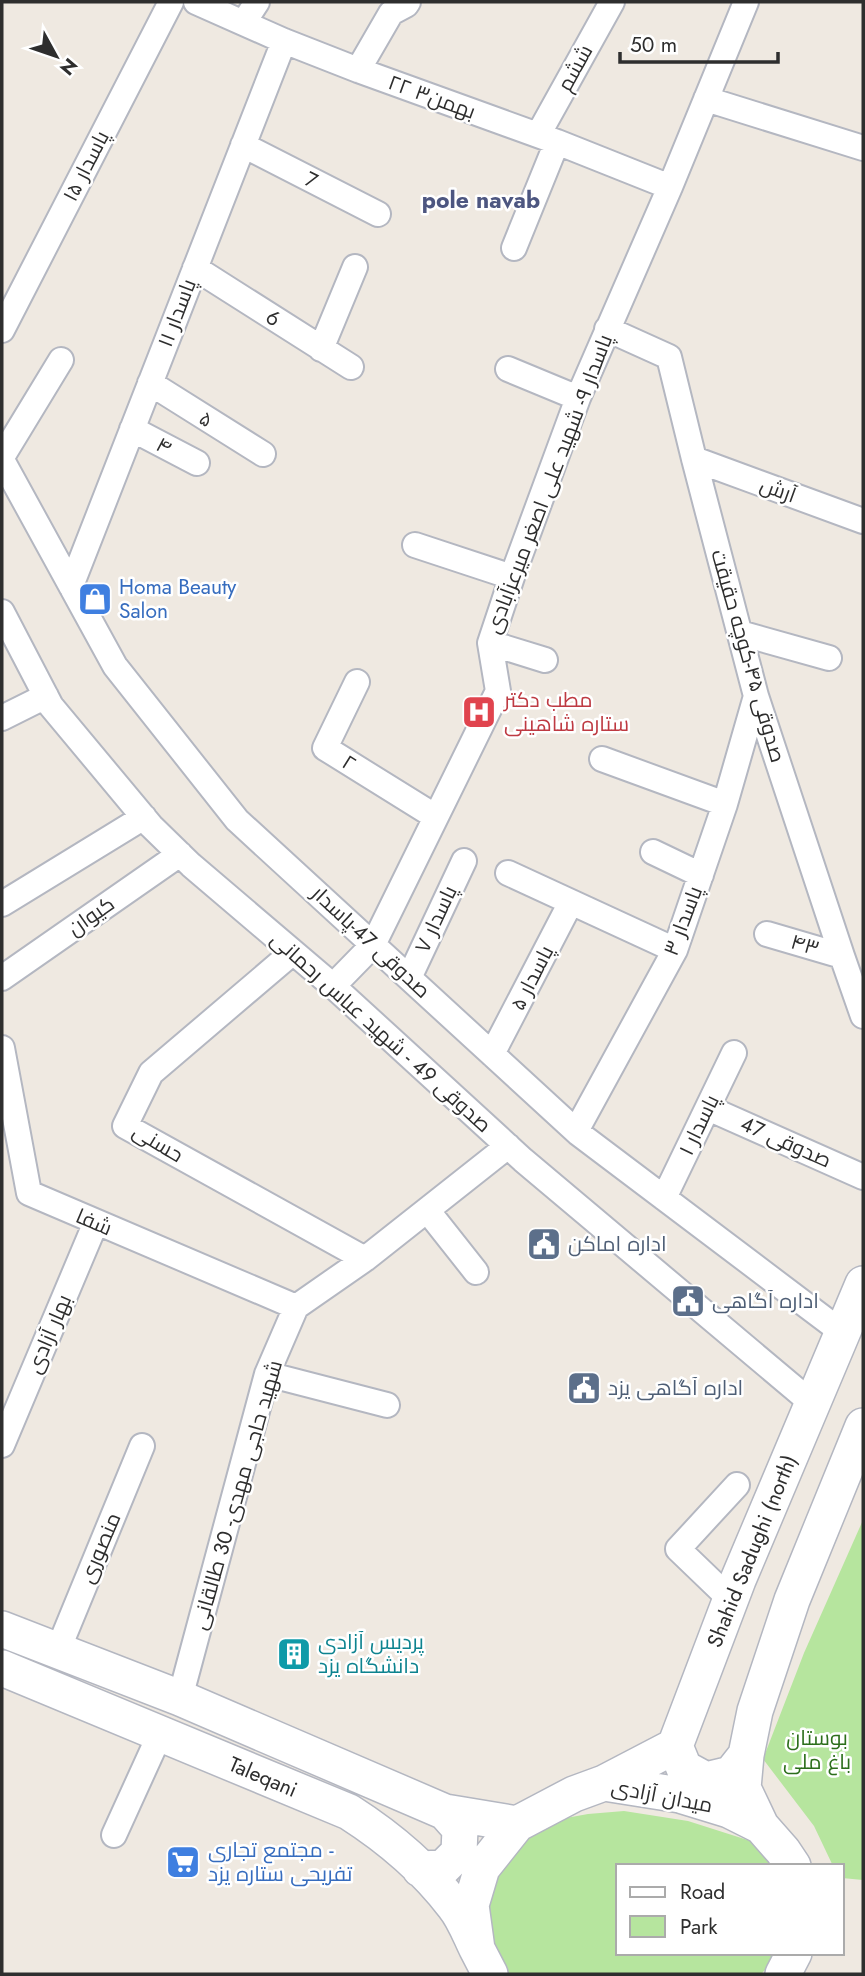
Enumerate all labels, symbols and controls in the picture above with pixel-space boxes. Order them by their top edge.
north arrow [21,21,91,91]
scale bar [620,21,778,65]
text: 50 m [630,30,677,60]
street label: ششم [550,39,600,97]
text: N [53,52,84,81]
street label: ۲۲ بهمن۳ [384,67,480,127]
street label: پاسدار ۱۵ [55,125,117,207]
street label: 7 [299,164,323,196]
district label: pole navab [422,183,540,217]
street label: پاسدار ۱۱ [150,274,204,351]
street label: 6 [260,302,286,334]
street label: پاسدار ۹- شهید علی اصغر میرعزآبادی [478,330,620,638]
street label: ۵ [193,403,219,435]
street label: ۴ [151,429,177,463]
street label: آرش [756,470,801,510]
street label: صدوقی ۴۵-کوچه حقیقت [703,546,793,766]
place label: Homa Beauty Salon [119,572,237,626]
shop icon: Homa Beauty Salon [76,580,114,618]
place label: مطب دکتر ستاره شاهینی [503,685,629,739]
hospital icon: مطب دکتر ستاره شاهینی [460,693,498,731]
street label: ۲ [336,747,362,779]
street label: صدوقی 47-پاسدار [304,878,437,1005]
street label: پاسدار ۷ [407,880,465,958]
street label: پاسدار ۳ [656,882,710,960]
street label: کیوان [61,889,121,943]
street label: صدوقی 49 - شهید عباس رحمانی [264,925,498,1139]
street label: ۴۳ [787,927,823,963]
street label: پاسدار ۵ [503,940,561,1016]
street label: پاسدار ۱ [671,1089,727,1161]
street label: صدوقی 47 [736,1109,836,1175]
street label: حسنی [127,1116,189,1170]
street label: شفا [71,1201,117,1243]
public building icon: اداره اماکن [525,1225,563,1263]
place label: اداره اماکن [568,1229,667,1259]
public building icon: اداره آگاهی [669,1282,707,1320]
place label: اداره آگاهی [712,1286,819,1316]
street label: بهار آزادی [19,1290,79,1378]
street label: شهید حاجی مهدی- 30 طالقانی [184,1357,290,1633]
public building icon: اداره آگاهی یزد [565,1369,603,1407]
place label: اداره آگاهی یزد [608,1373,743,1403]
street label: Shahid Sadughi (north) [700,1450,804,1652]
street label: منصوری [72,1508,128,1588]
place label: پردیس آزادی دانشگاه یزد [318,1627,424,1681]
building icon: پردیس آزادی دانشگاه یزد [275,1635,313,1673]
park label: بوستان باغ ملی [783,1723,851,1777]
street label: Taleqani [224,1749,302,1805]
street label: میدان آزادی [609,1771,715,1821]
place label: مجتمع تجاری - تفریحی ستاره یزد [208,1835,353,1889]
supermarket icon: مجتمع تجاری - تفریحی ستاره یزد [164,1843,202,1881]
legend [616,1864,844,1955]
text: Road [680,1877,725,1907]
text: Park [680,1912,718,1942]

